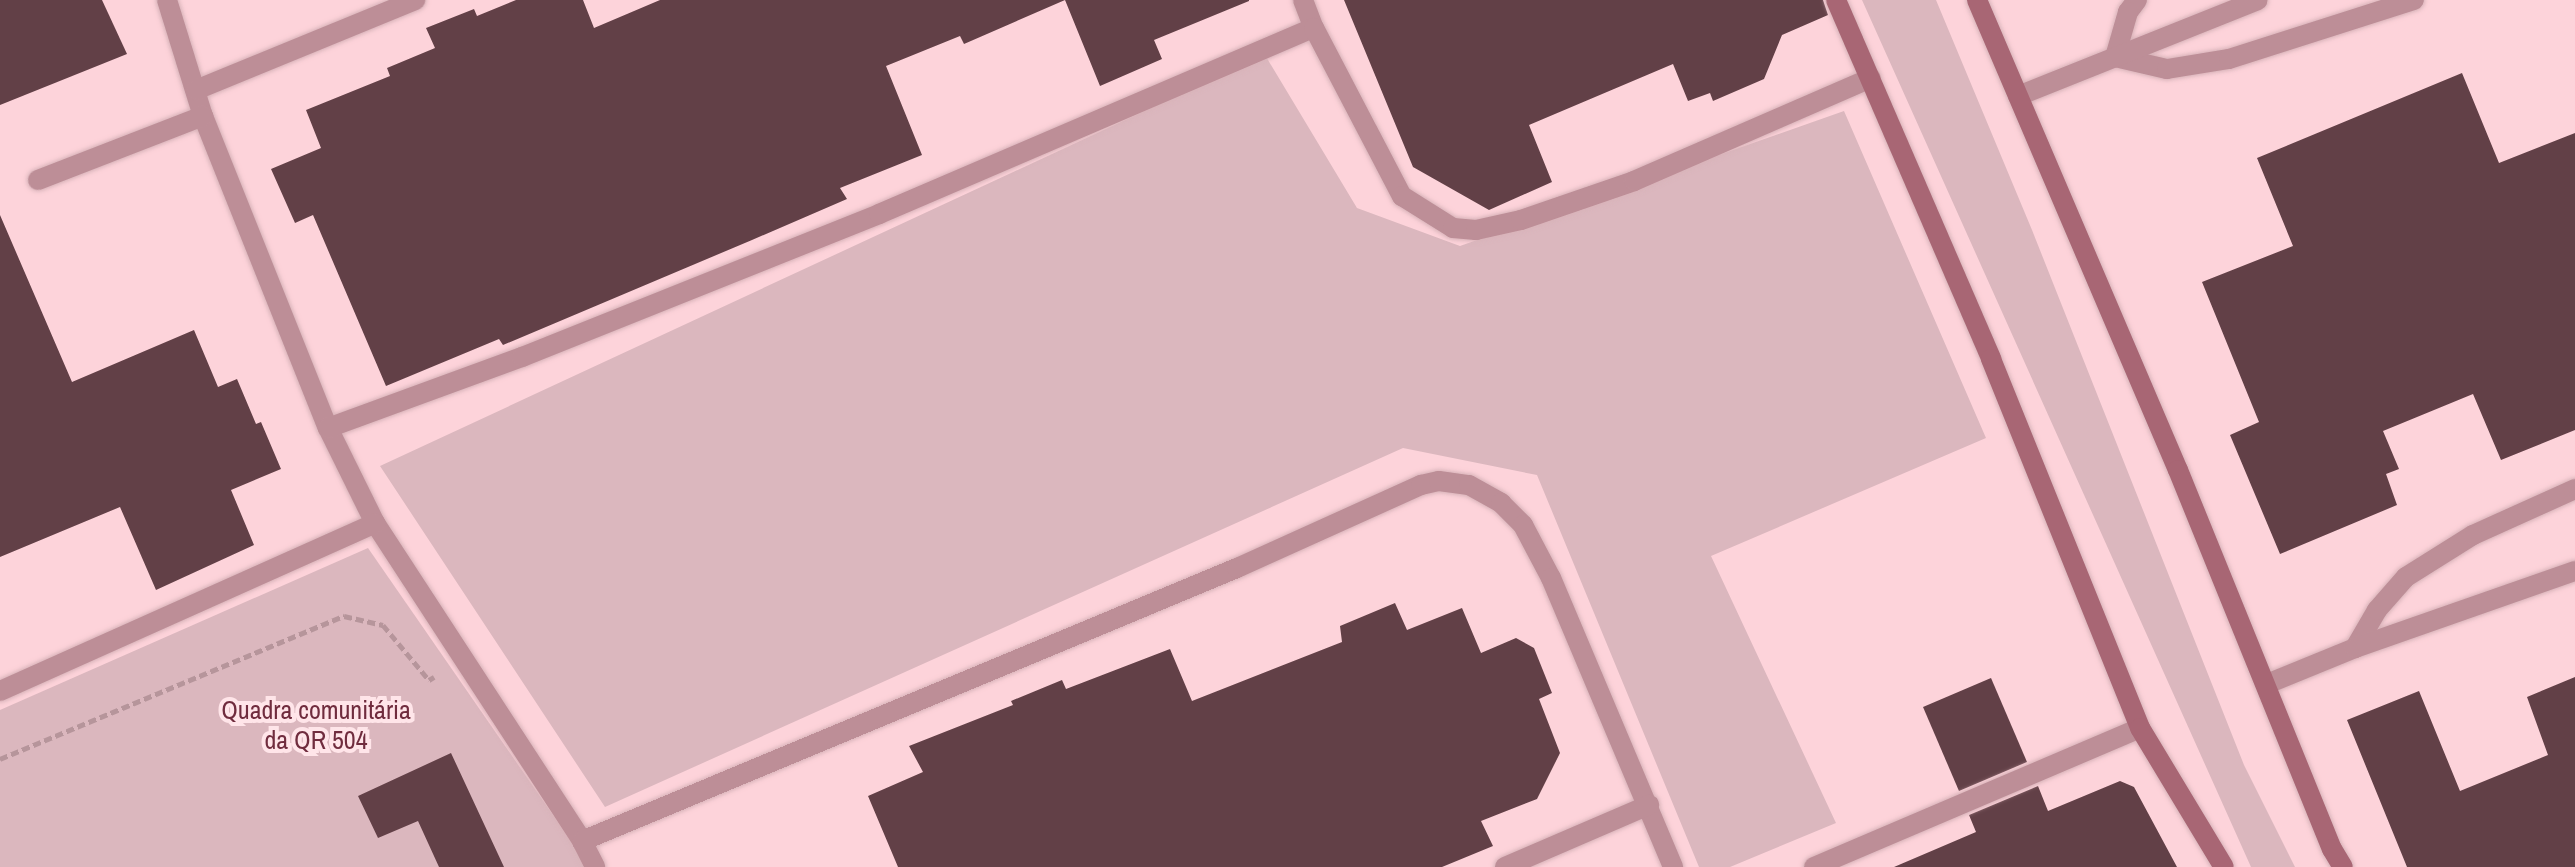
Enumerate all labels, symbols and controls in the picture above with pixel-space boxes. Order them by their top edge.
park label: Quadra comunitária da QR 504 [221,694,411,756]

